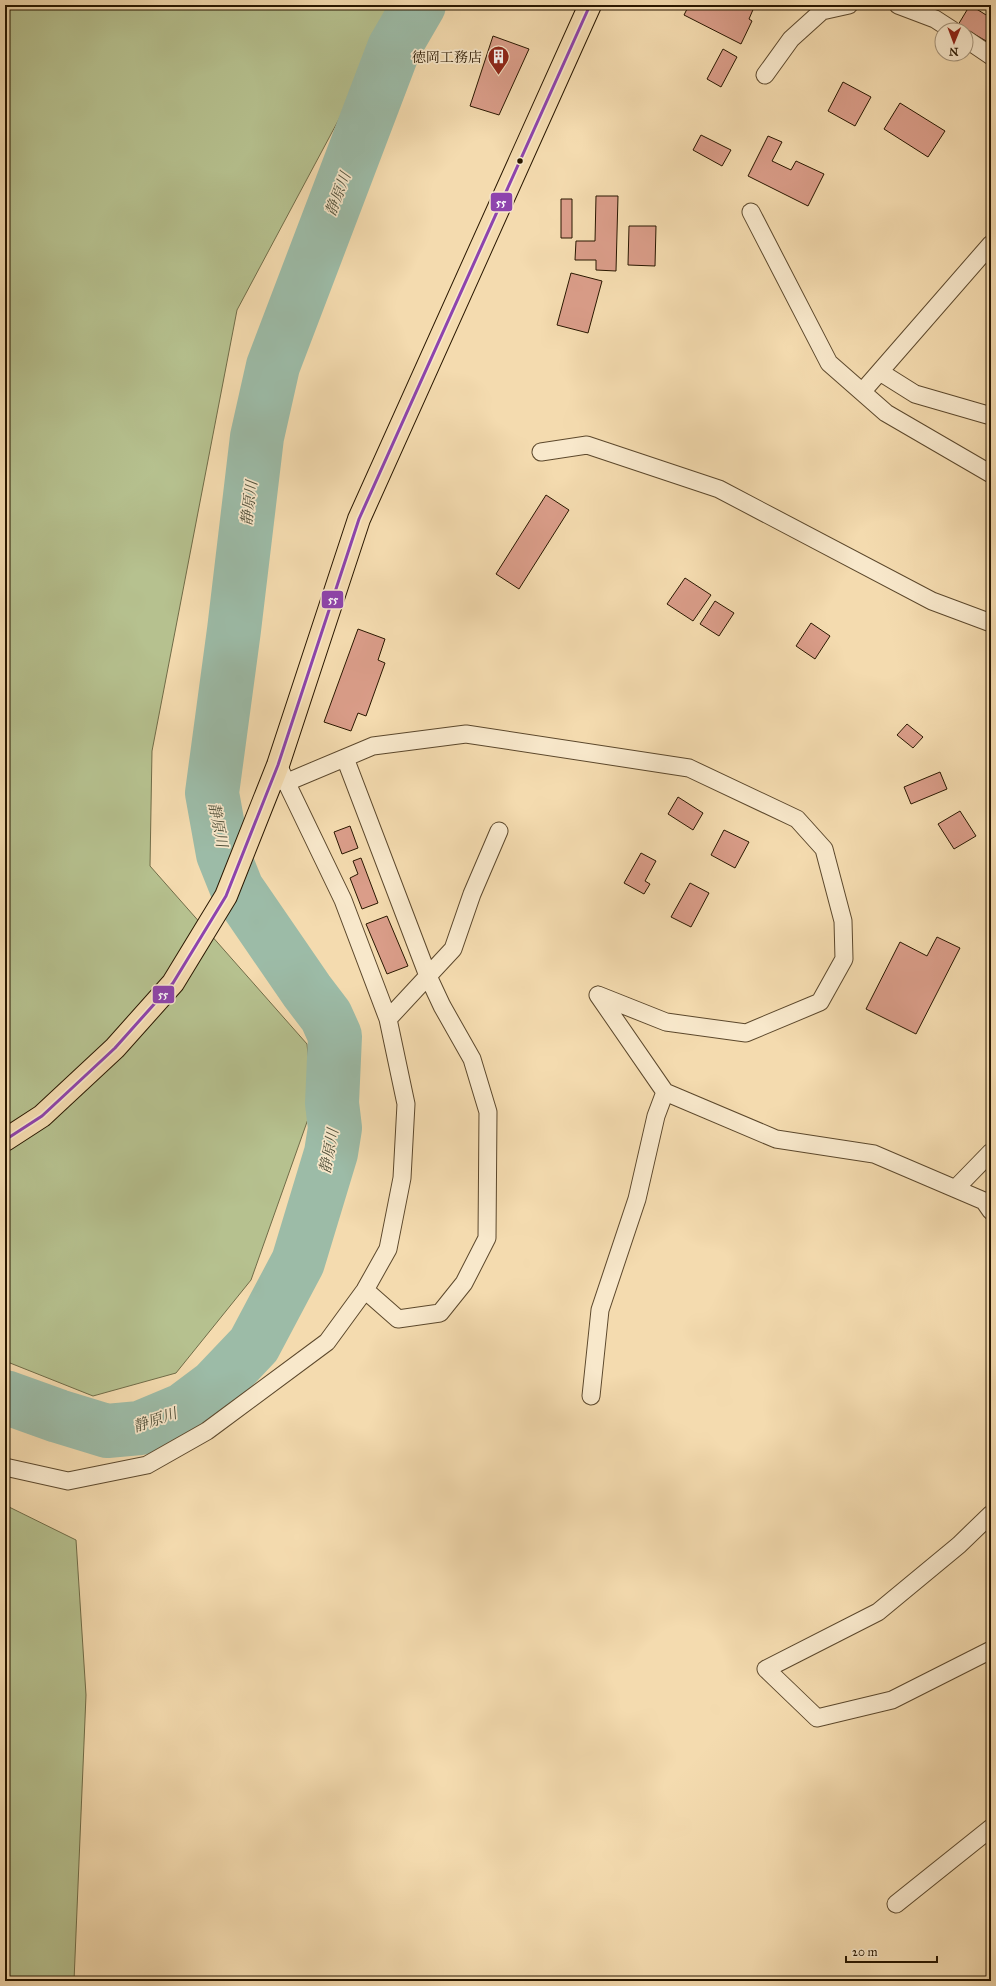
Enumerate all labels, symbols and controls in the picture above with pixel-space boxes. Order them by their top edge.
north arrow [934,22,974,62]
building icon: 徳岡工務店 [485,44,511,77]
text: N [948,45,959,58]
place label: 徳岡工務店 [412,49,482,66]
unlabelled marker [515,156,525,166]
water label: 静原川 [322,168,355,218]
line badge: 55 [490,192,513,212]
text: 55 [496,196,507,209]
water label: 静原川 [237,478,261,526]
line badge: 55 [321,590,344,609]
text: 55 [328,593,339,606]
water label: 静原川 [205,801,232,851]
line badge: 55 [152,985,175,1004]
text: 55 [158,988,169,1001]
water label: 静原川 [316,1125,343,1175]
water label: 静原川 [131,1404,181,1436]
scale bar [846,1938,937,1964]
text: 20 m [852,1945,878,1959]

